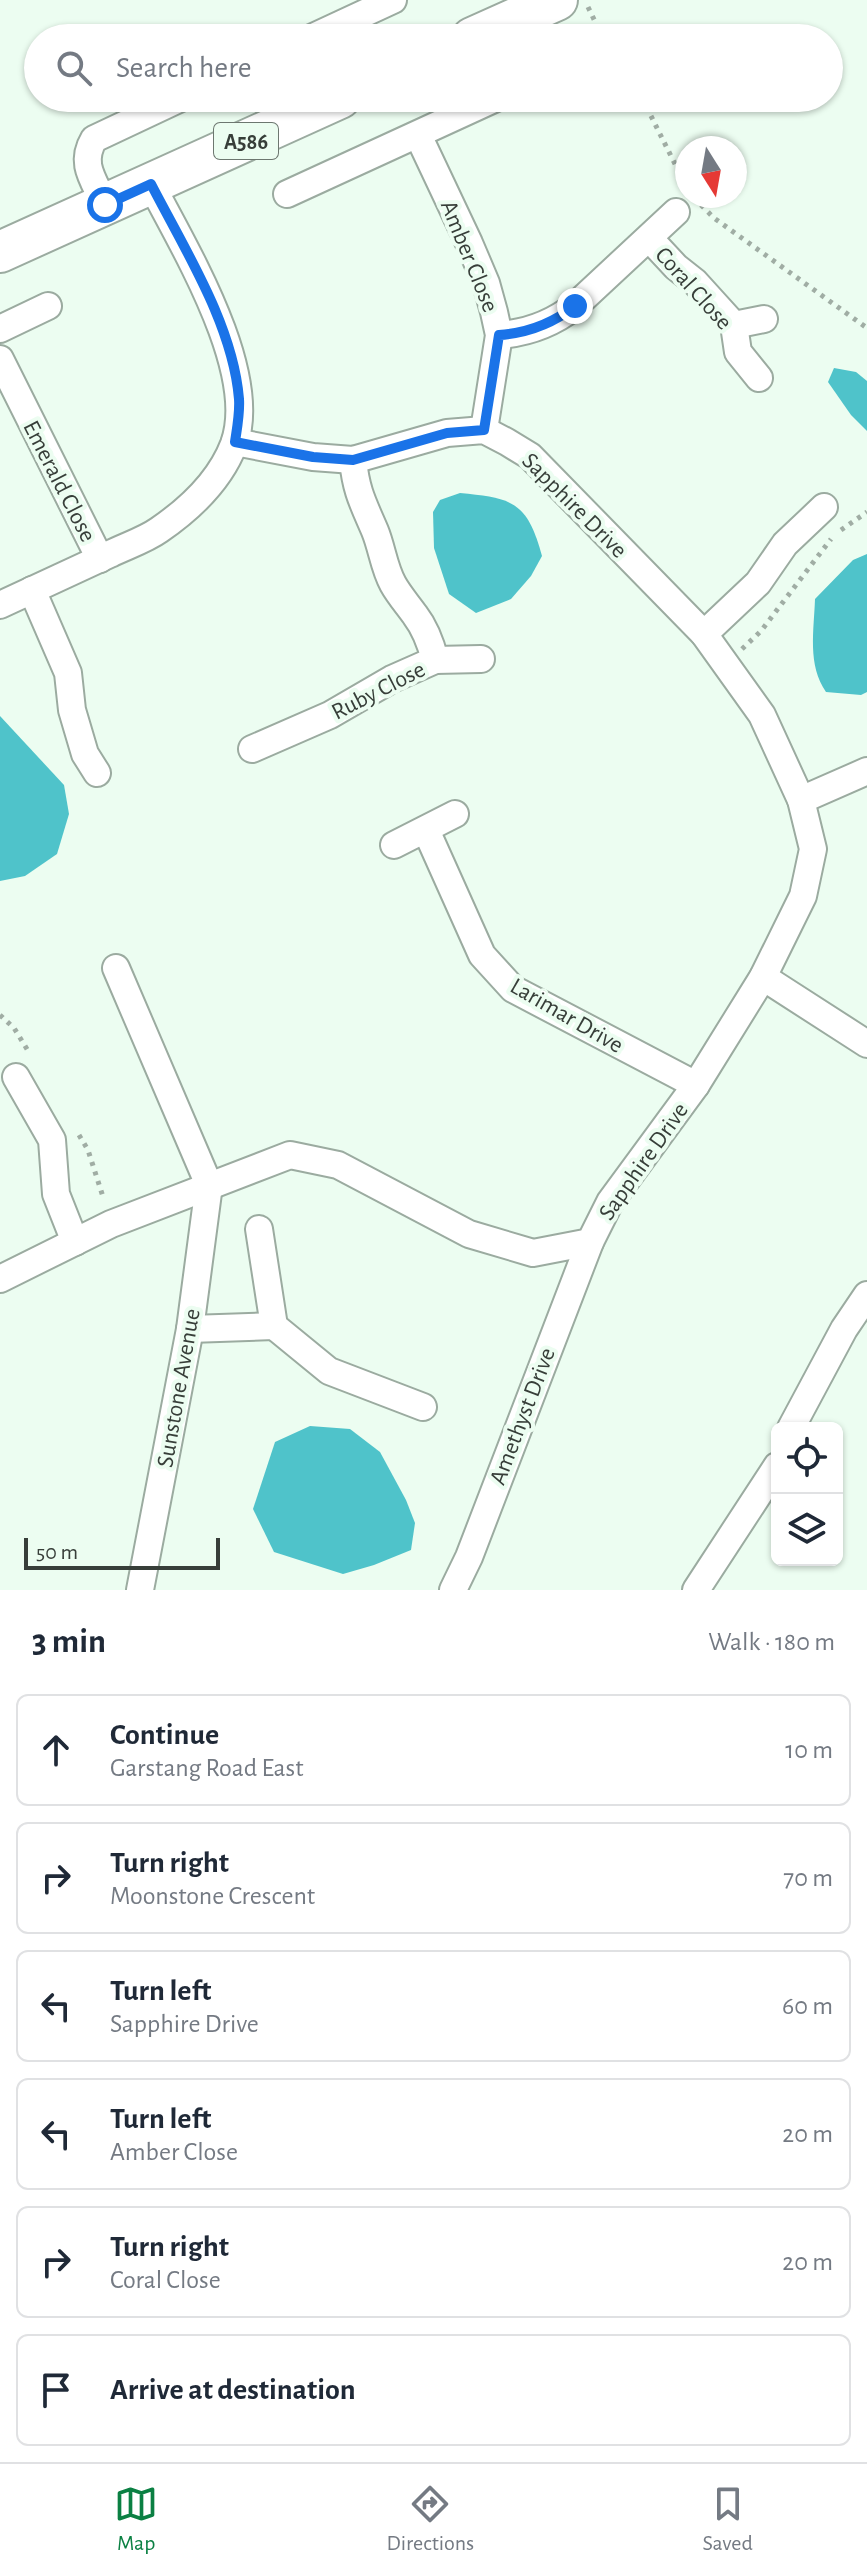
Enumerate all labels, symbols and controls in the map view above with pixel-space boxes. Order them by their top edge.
search box [24,24,843,112]
icon: search [52,46,96,90]
text: Search here [116,53,252,83]
road number: A586 [214,123,278,159]
north arrow [675,136,747,208]
route start [87,187,123,223]
street label: Amber Close [436,197,502,316]
street label: Coral Close [650,243,736,335]
route end [557,288,593,324]
street label: Emerald Close [18,417,100,546]
street label: Sapphire Drive [517,449,631,563]
street label: Ruby Close [328,657,429,725]
street label: Larimar Drive [506,974,627,1058]
street label: Sapphire Drive [595,1098,693,1225]
street label: Sunstone Avenue [153,1307,205,1469]
street label: Amethyst Drive [486,1345,560,1488]
map controls [771,1422,843,1566]
button: locate [771,1422,843,1494]
button: layers [771,1494,843,1566]
scale bar [24,1534,220,1570]
text: 50 m [36,1541,78,1563]
text: 3 min [32,1625,106,1659]
text: Walk · 180 m [708,1629,835,1655]
text: Continue [110,1720,219,1750]
icon: ahead [34,1728,78,1772]
text: 10 m [785,1737,833,1763]
text: Garstang Road East [110,1755,303,1781]
text: Turn right [110,1848,229,1878]
icon: right [34,1856,78,1900]
text: 70 m [783,1865,833,1891]
text: Moonstone Crescent [110,1883,315,1909]
text: Turn left [110,1976,211,2006]
icon: left [34,1984,78,2028]
text: 60 m [782,1993,833,2019]
text: Sapphire Drive [110,2011,259,2037]
text: Turn left [110,2104,211,2134]
icon: left [34,2112,78,2156]
text: 20 m [782,2121,833,2147]
text: Amber Close [110,2139,238,2165]
text: Turn right [110,2232,229,2262]
icon: right [34,2240,78,2284]
text: 20 m [782,2249,833,2275]
text: Coral Close [110,2267,221,2293]
icon: arrive [34,2368,78,2412]
text: Arrive at destination [110,2375,356,2405]
tab: Map [114,2482,158,2556]
tab: Directions [386,2482,474,2556]
tab: Saved [702,2482,753,2556]

